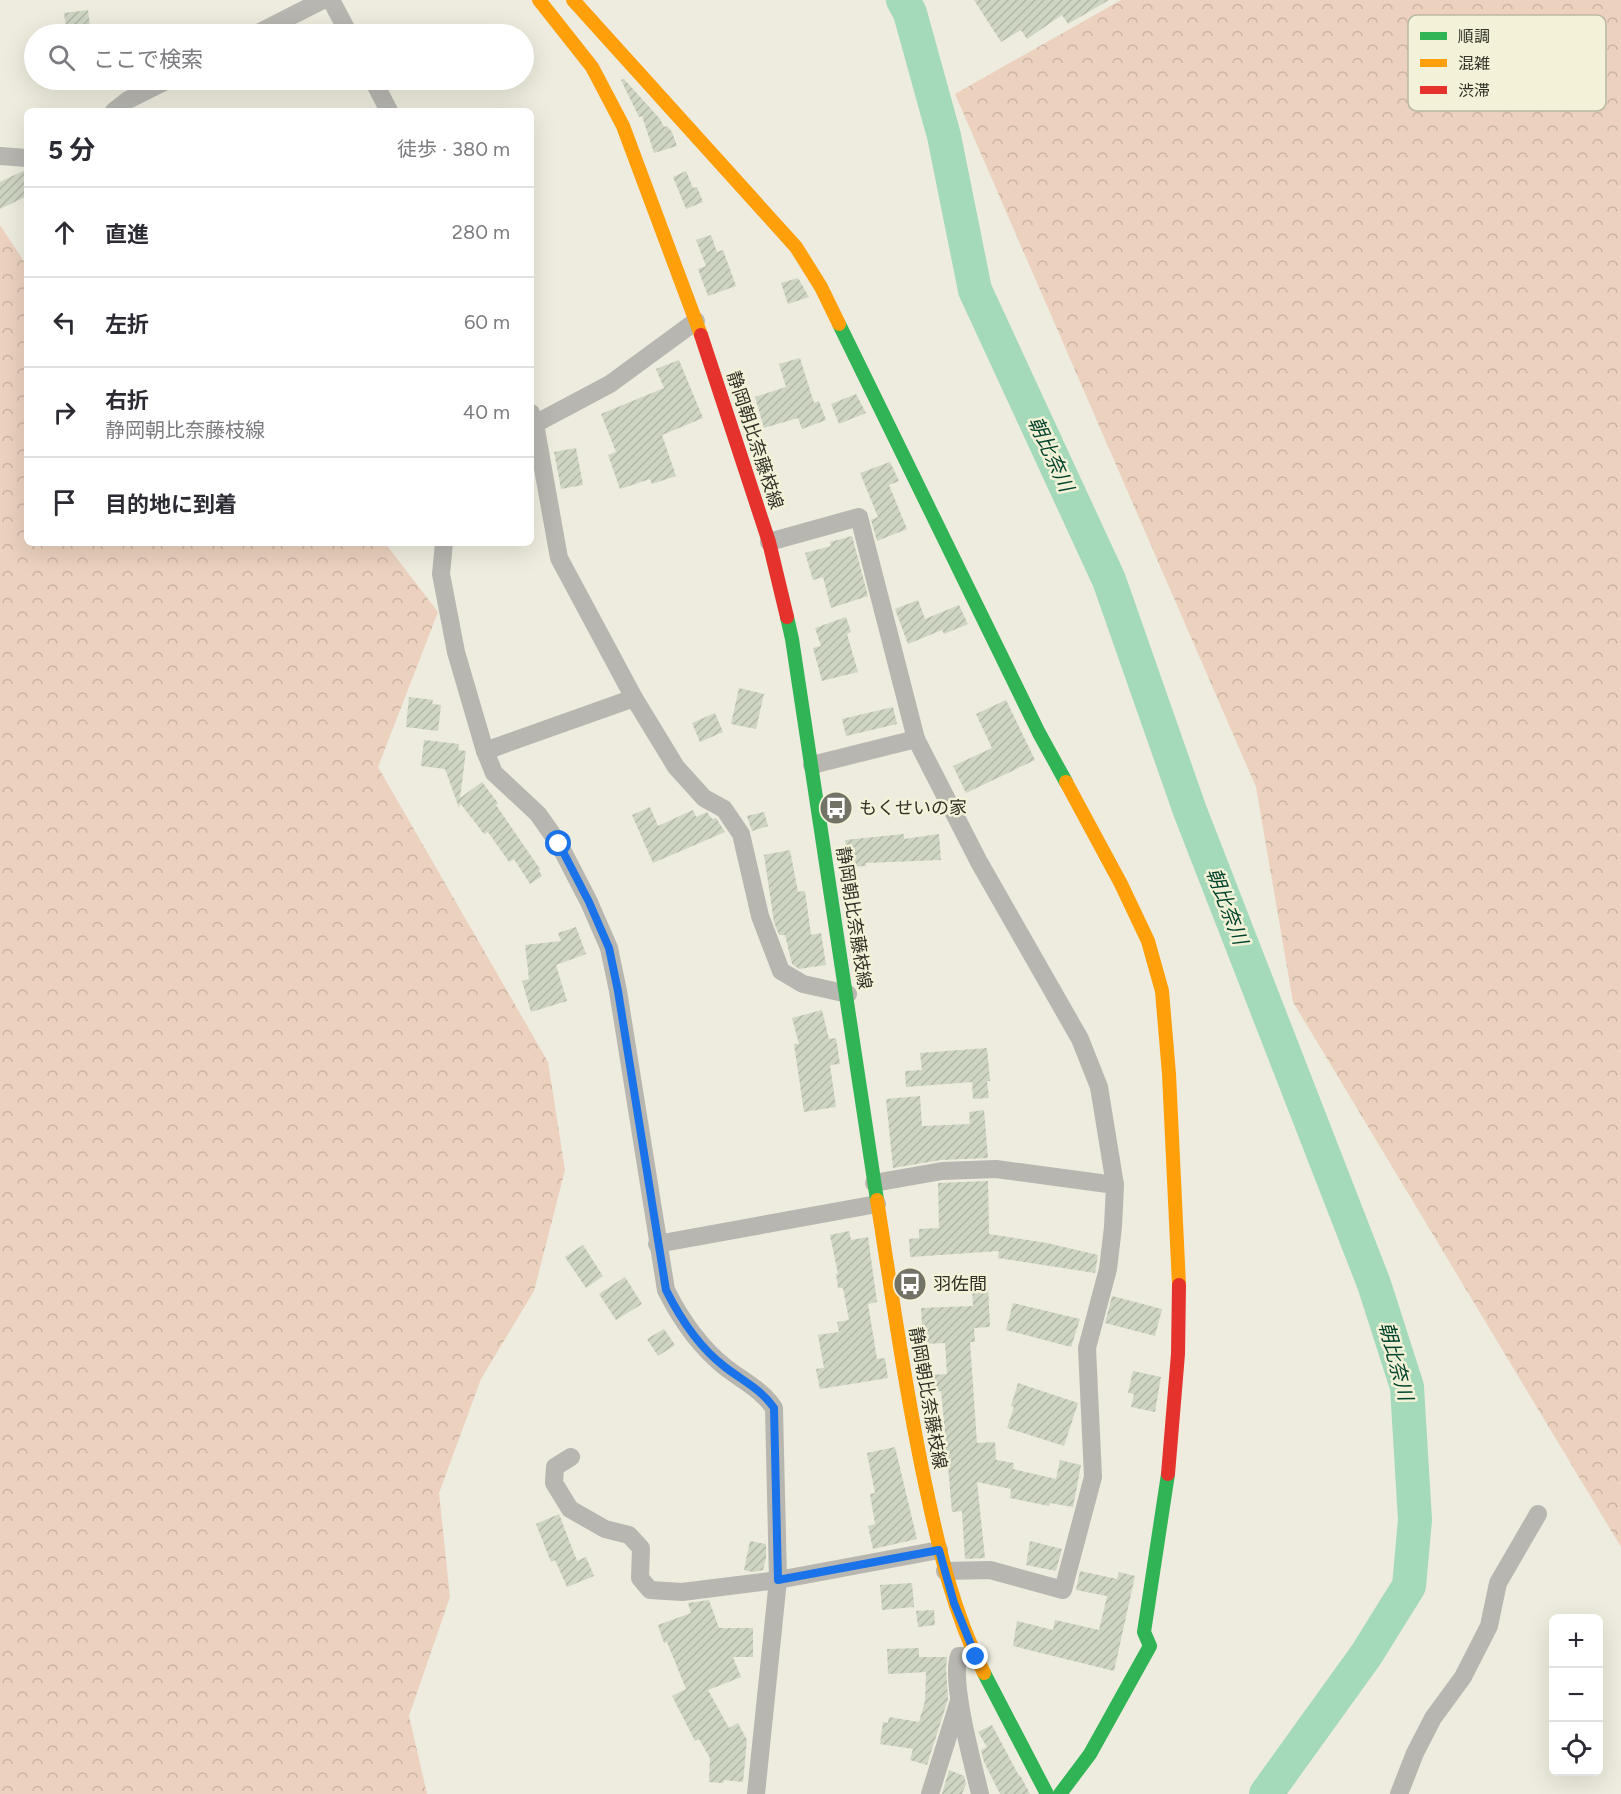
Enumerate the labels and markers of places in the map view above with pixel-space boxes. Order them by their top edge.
bus stop icon: もくせいの家 [818,790,854,826]
place label: もくせいの家 [859,797,967,819]
bus stop icon: 羽佐間 [892,1266,928,1302]
place label: 羽佐間 [933,1273,987,1295]

